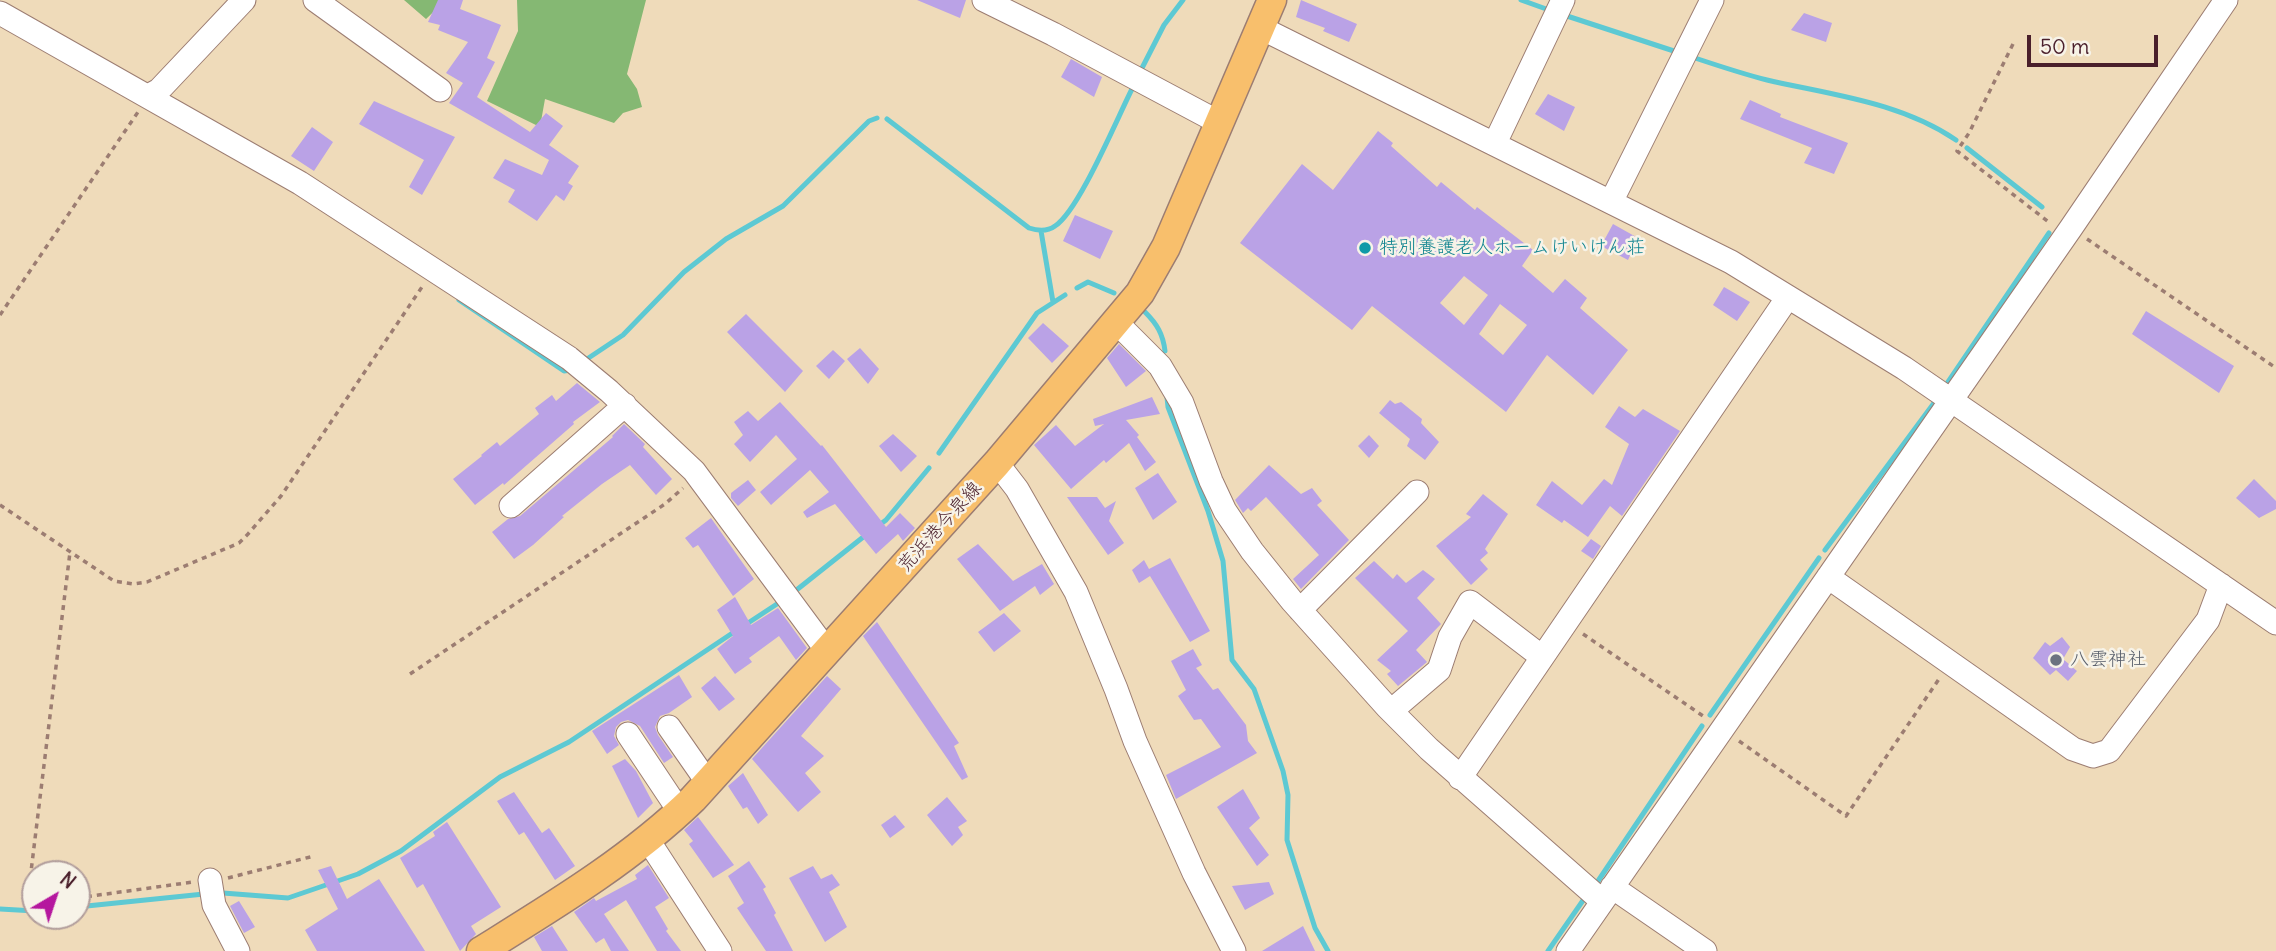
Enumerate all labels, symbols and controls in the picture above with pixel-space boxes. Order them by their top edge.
scale bar [2031,21,2162,65]
text: 50 m [2040,33,2089,60]
place label: 特別養護老人ホームけいけん荘 [1379,237,1645,259]
marker: 特別養護老人ホームけいけん荘 [1357,240,1373,256]
street label: 荒浜港今泉線 [893,477,987,577]
place label: 八雲神社 [2070,649,2146,671]
marker: 八雲神社 [2048,652,2064,668]
north arrow [21,860,91,930]
text: N [55,867,81,894]

